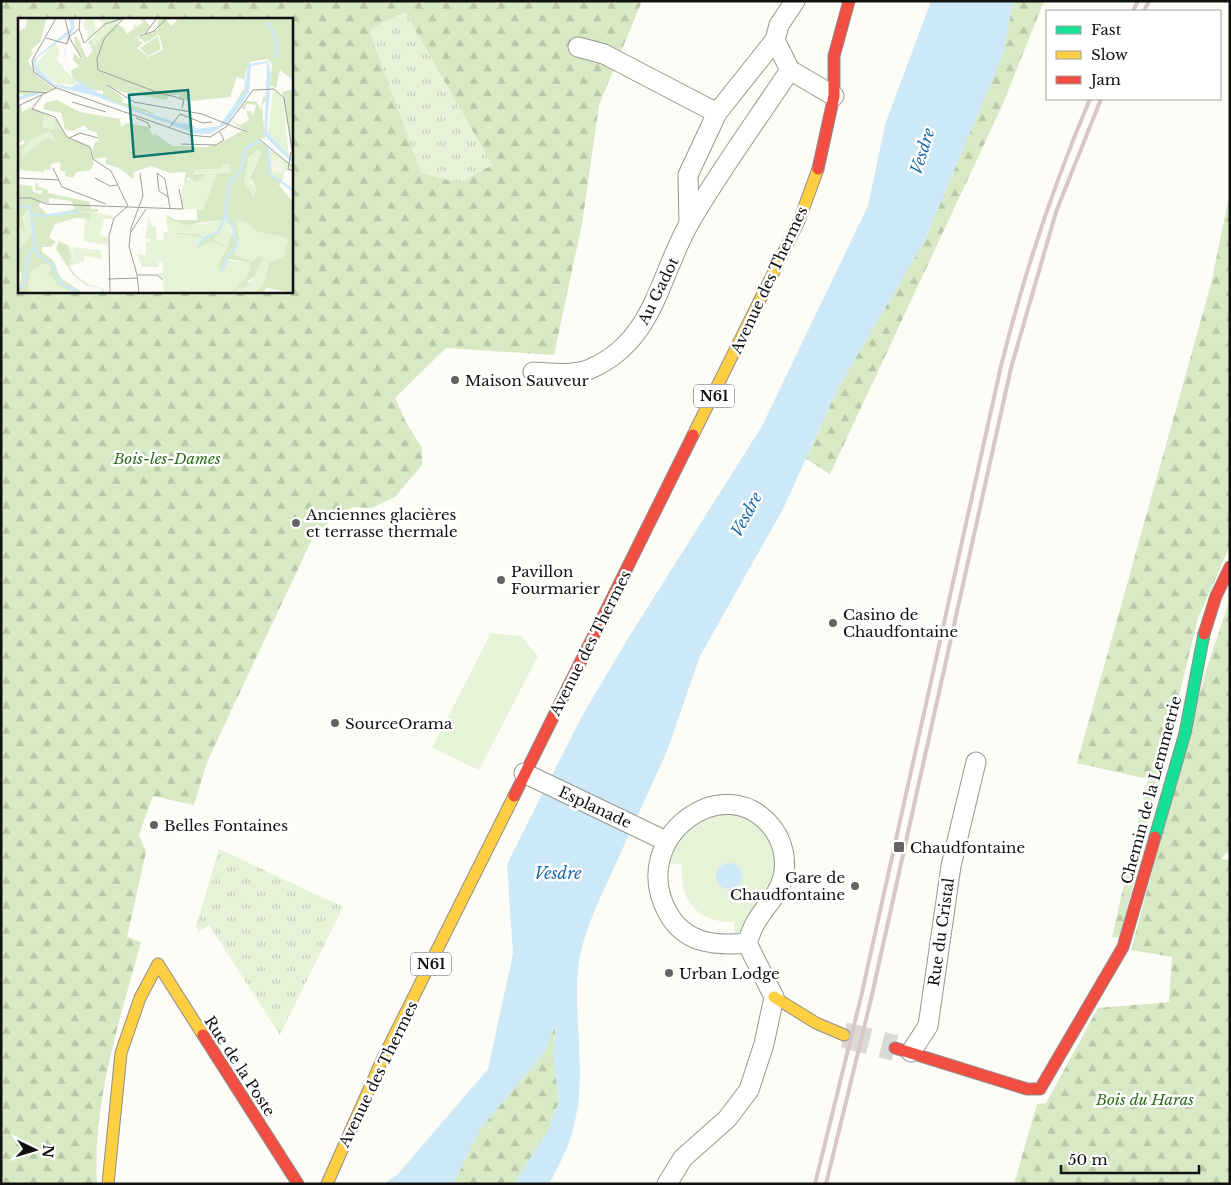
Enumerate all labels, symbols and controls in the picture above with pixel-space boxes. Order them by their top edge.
legend [1046,10,1221,100]
inset map [18,18,292,292]
text: Fast [1091,20,1122,39]
text: Slow [1091,45,1128,64]
text: Jam [1089,70,1121,89]
water label: Vesdre [906,125,939,177]
street label: Avenue des Thermes [726,203,812,358]
street label: Au Gadot [633,254,683,329]
place label: Maison Sauveur [465,371,590,390]
marker: Maison Sauveur [449,374,461,386]
road number: N61 [694,384,734,408]
park label: Bois-les-Dames [112,449,221,468]
water label: Vesdre [726,488,766,540]
place label: Anciennes glacières et terrasse thermale [305,505,458,541]
marker: Anciennes glacières et terrasse thermale [290,517,302,529]
place label: Pavillon Fourmarier [511,562,601,598]
street label: Avenue des Thermes [545,567,635,720]
marker: Pavillon Fourmarier [495,574,507,586]
place label: Casino de Chaudfontaine [843,605,958,641]
marker: Casino de Chaudfontaine [827,617,839,629]
street label: Chemin de la Lemmetrie [1117,694,1185,886]
place label: SourceOrama [345,714,453,733]
marker: SourceOrama [329,717,341,729]
street label: Esplanade [555,782,635,832]
place label: Belles Fontaines [164,816,288,835]
marker: Belles Fontaines [148,819,160,831]
place label: Chaudfontaine [910,838,1025,857]
marker: Chaudfontaine [892,840,906,854]
water label: Vesdre [534,863,582,883]
place label: Gare de Chaudfontaine [730,868,845,904]
street label: Rue du Cristal [924,876,958,987]
marker: Gare de Chaudfontaine [849,880,861,892]
road number: N61 [411,952,451,976]
place label: Urban Lodge [679,964,780,983]
marker: Urban Lodge [663,967,675,979]
street label: Avenue des Thermes [334,998,422,1151]
street label: Rue de la Poste [200,1012,280,1120]
park label: Bois du Haras [1095,1090,1194,1109]
north arrow [10,1125,60,1175]
scale bar [1061,1142,1198,1174]
text: N [38,1144,57,1158]
text: 50 m [1068,1150,1108,1169]

